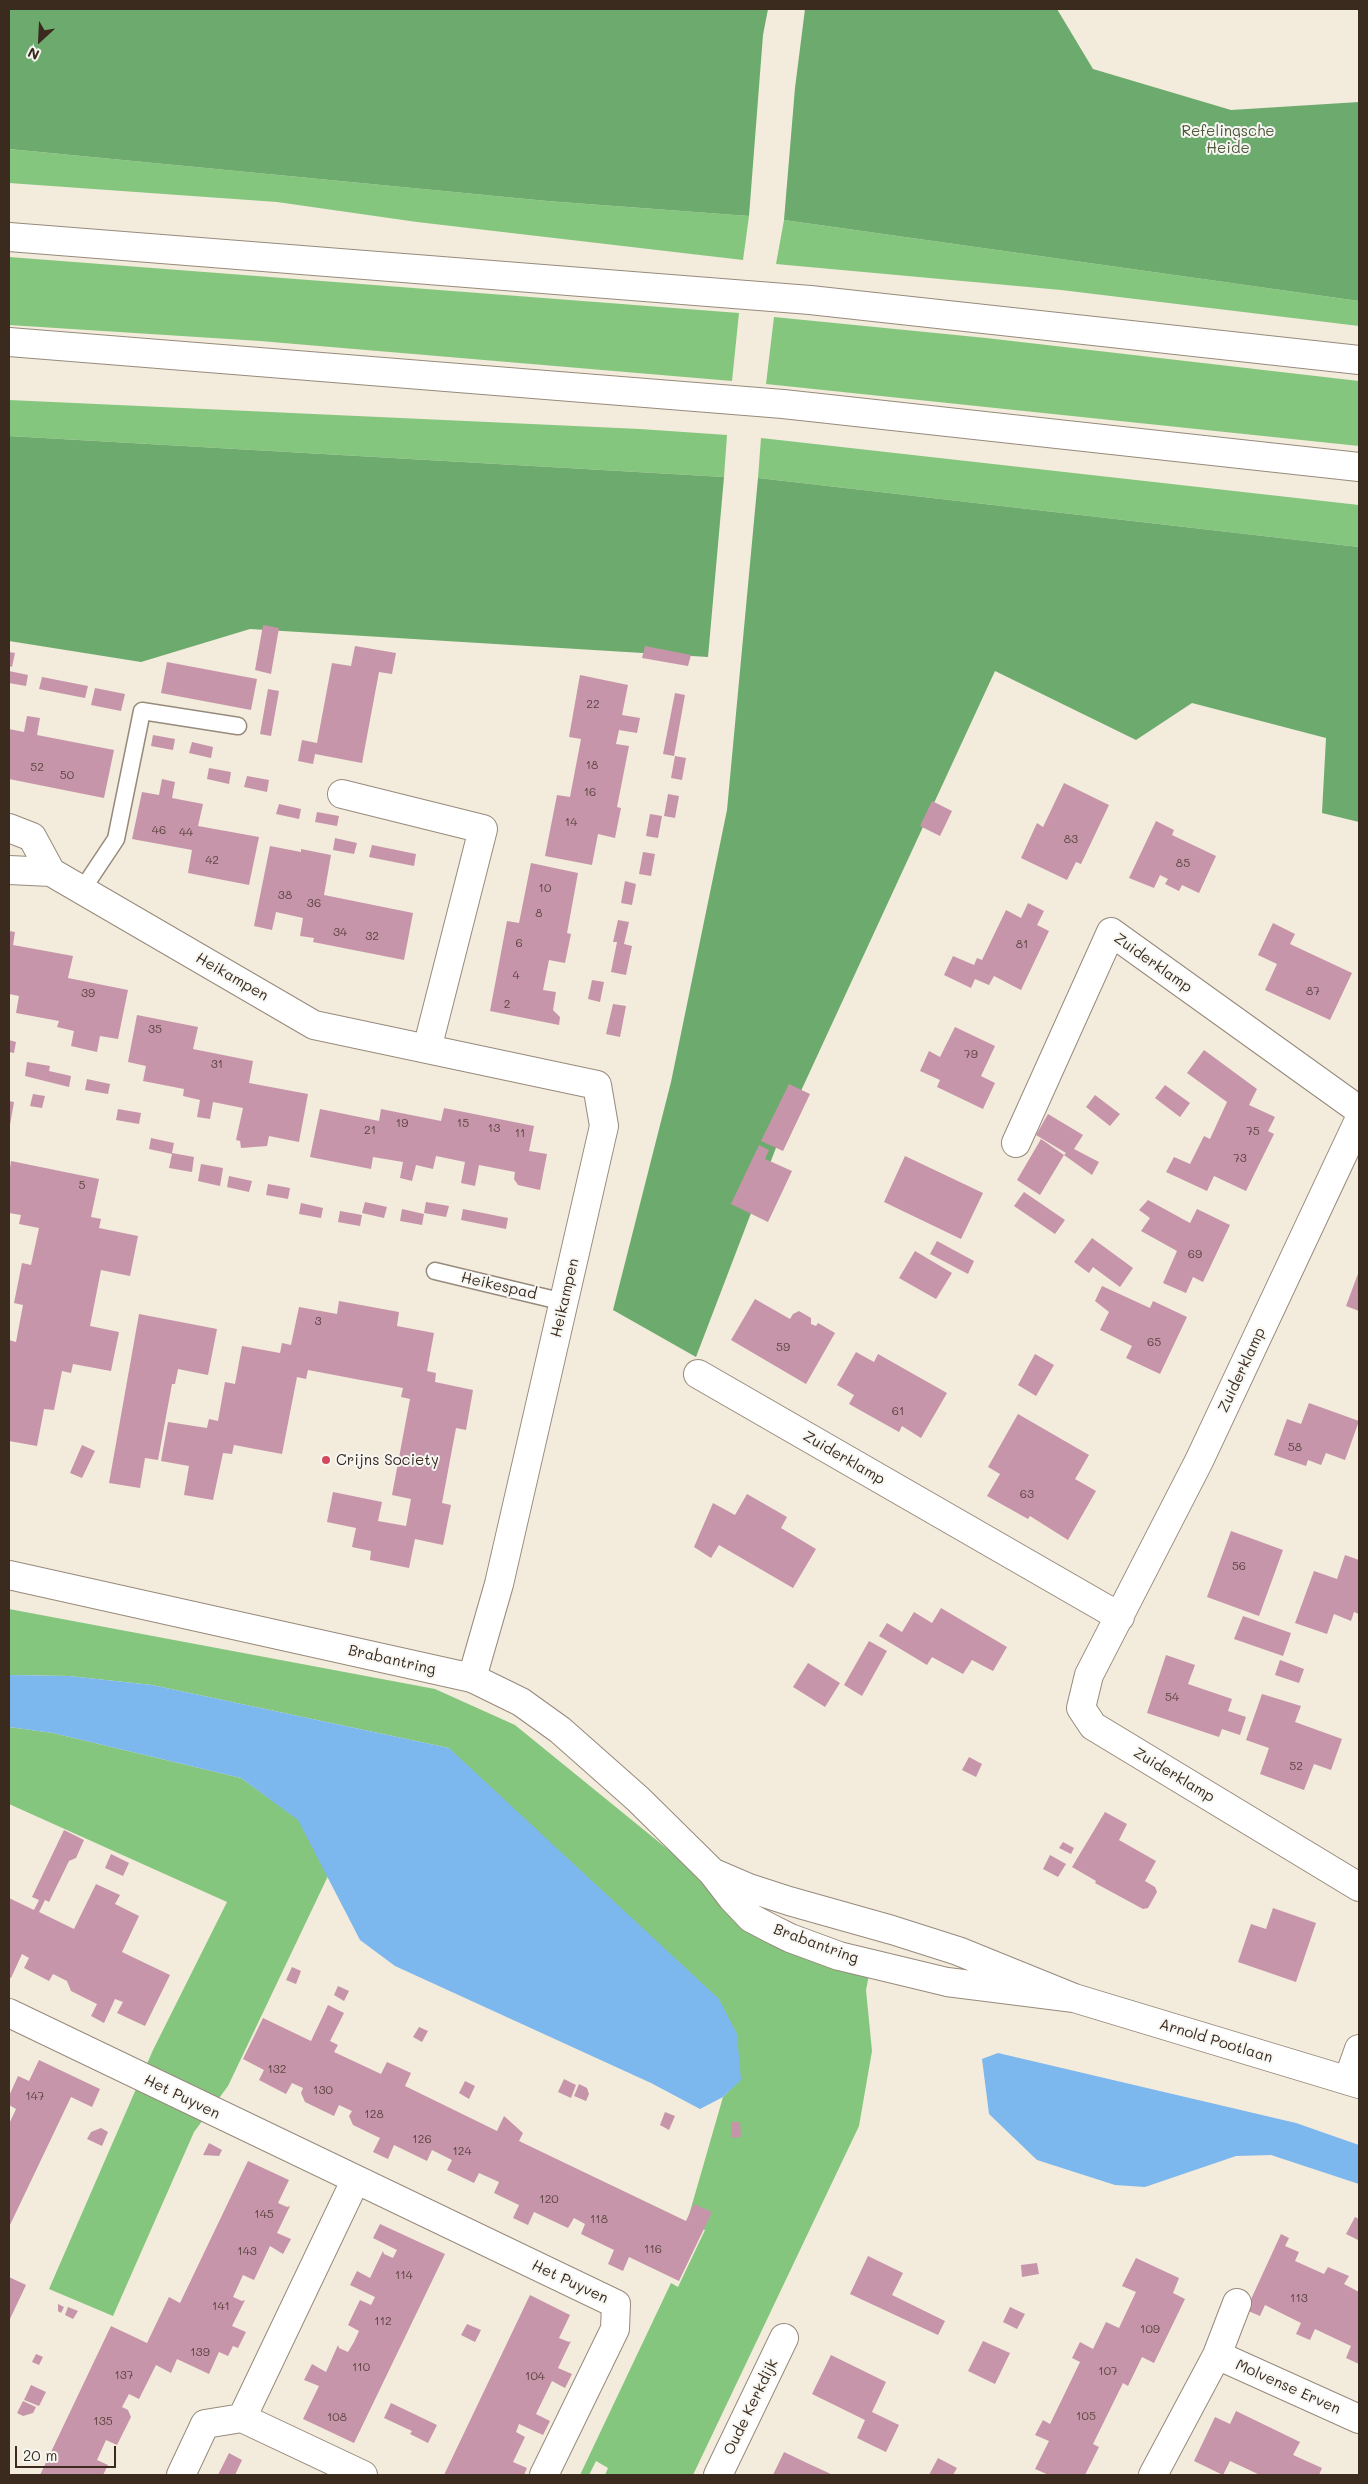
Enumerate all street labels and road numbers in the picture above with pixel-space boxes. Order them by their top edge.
street label: Zuiderklamp [1110,929,1196,997]
street label: Heikampen [193,949,271,1005]
street label: Heikampen [547,1257,583,1339]
street label: Heikespad [459,1269,539,1303]
street label: Zuiderklamp [1215,1325,1269,1415]
street label: Zuiderklamp [800,1427,888,1489]
street label: Brabantring [347,1641,437,1679]
street label: Zuiderklamp [1130,1744,1218,1806]
street label: Brabantring [771,1920,861,1968]
street label: Arnold Pootlaan [1157,2015,1275,2067]
street label: Het Puyven [141,2071,223,2123]
street label: Het Puyven [529,2256,611,2308]
street label: Oude Kerkdijk [720,2356,782,2458]
street label: Molvense Erven [1233,2356,1343,2418]

